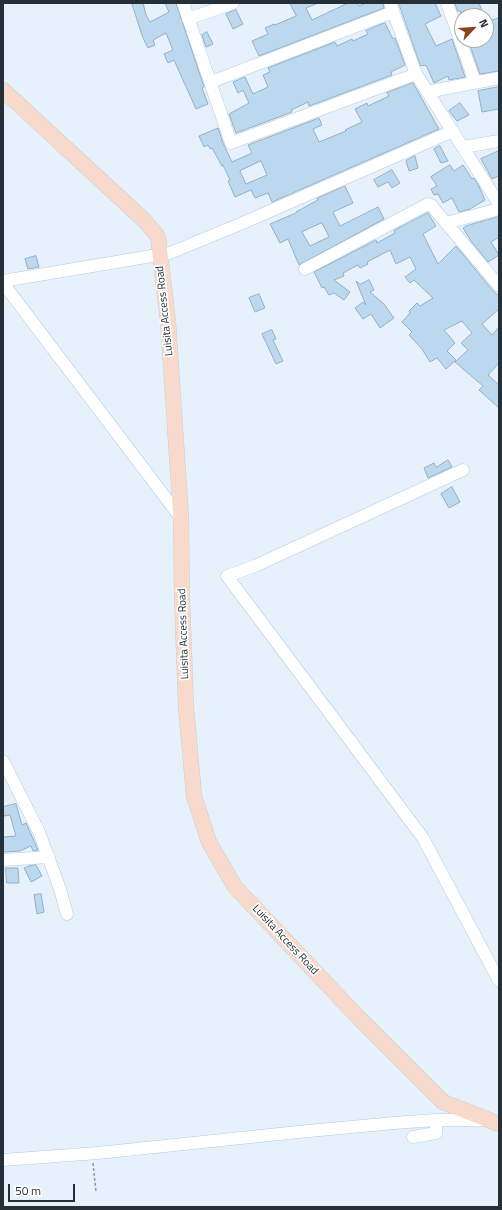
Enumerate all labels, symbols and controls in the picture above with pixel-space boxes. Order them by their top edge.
north arrow [454,8,494,48]
text: N [475,17,493,30]
street label: Luisita Access Road [154,265,176,357]
street label: Luisita Access Road [176,588,192,680]
street label: Luisita Access Road [249,902,321,978]
scale bar [10,1176,77,1202]
text: 50 m [15,1181,41,1200]

